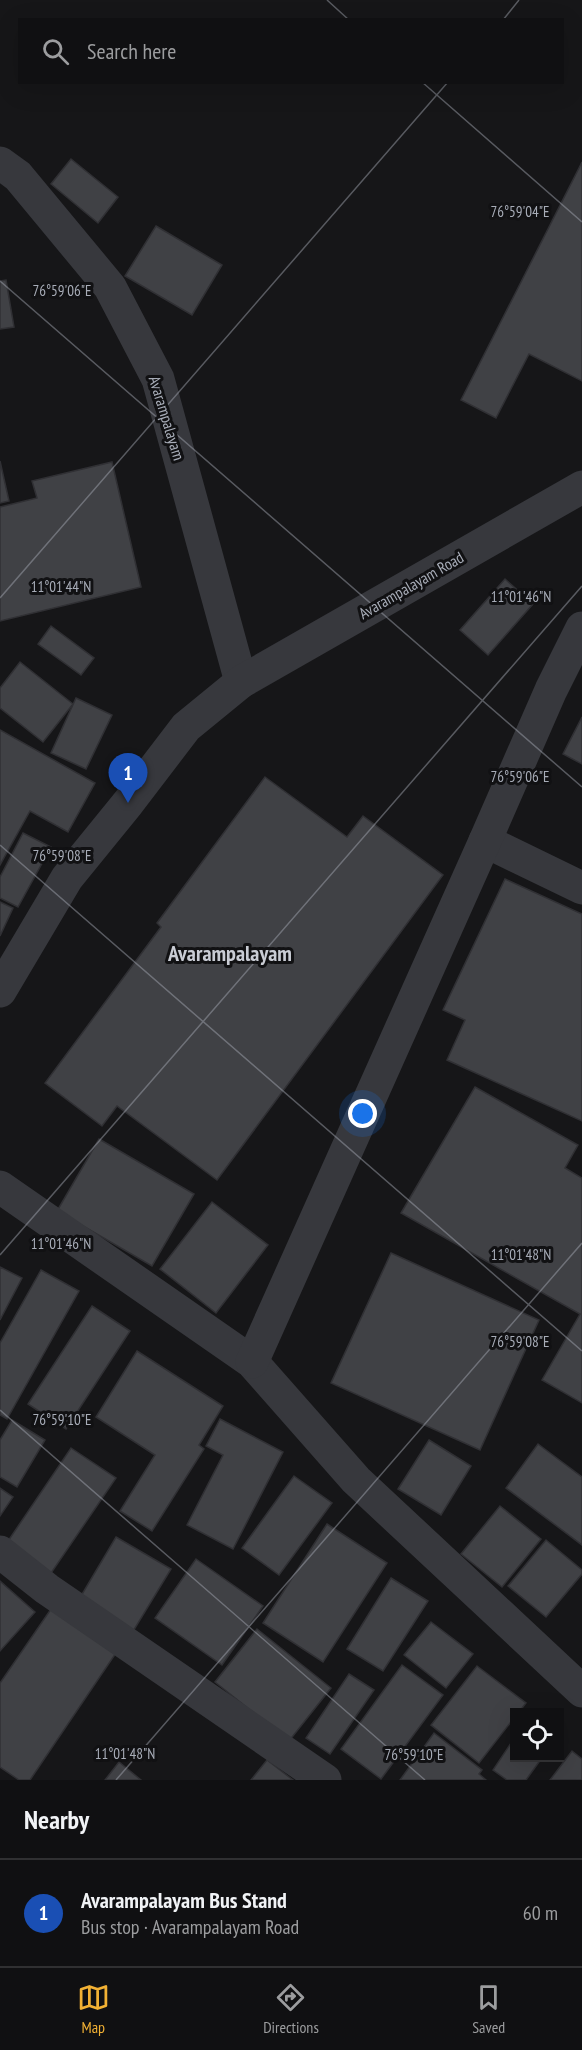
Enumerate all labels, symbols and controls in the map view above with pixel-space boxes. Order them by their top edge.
search box [18,18,564,84]
icon: search [39,35,72,68]
text: Search here [87,37,176,65]
text: 76°59'04"E [490,202,550,221]
text: 76°59'06"E [32,281,92,300]
street label: Avarampalayam [145,373,189,463]
street label: Avarampalayam Road [355,547,467,623]
text: 11°01'44"N [31,577,91,596]
text: 11°01'46"N [491,587,551,606]
pin: 1 [108,754,148,803]
text: 76°59'06"E [490,767,550,786]
text: 76°59'08"E [32,846,92,865]
district label: Avarampalayam [167,939,292,967]
your location [348,1099,377,1128]
text: 11°01'46"N [31,1234,91,1253]
text: 11°01'48"N [491,1245,551,1264]
text: 76°59'08"E [490,1332,550,1351]
text: 76°59'10"E [32,1410,92,1429]
map controls [510,1708,564,1762]
button: locate [510,1708,564,1762]
text: 11°01'48"N [95,1744,155,1763]
text: 76°59'10"E [384,1745,444,1764]
text: Nearby [24,1803,89,1836]
text: Avarampalayam Bus Stand [81,1886,287,1914]
text: 1 [39,1900,48,1926]
text: 60 m [523,1900,558,1926]
text: Bus stop · Avarampalayam Road [81,1914,299,1940]
tab: Map [77,1981,110,2037]
tab: Directions [263,1981,319,2037]
tab: Saved [472,1981,505,2037]

